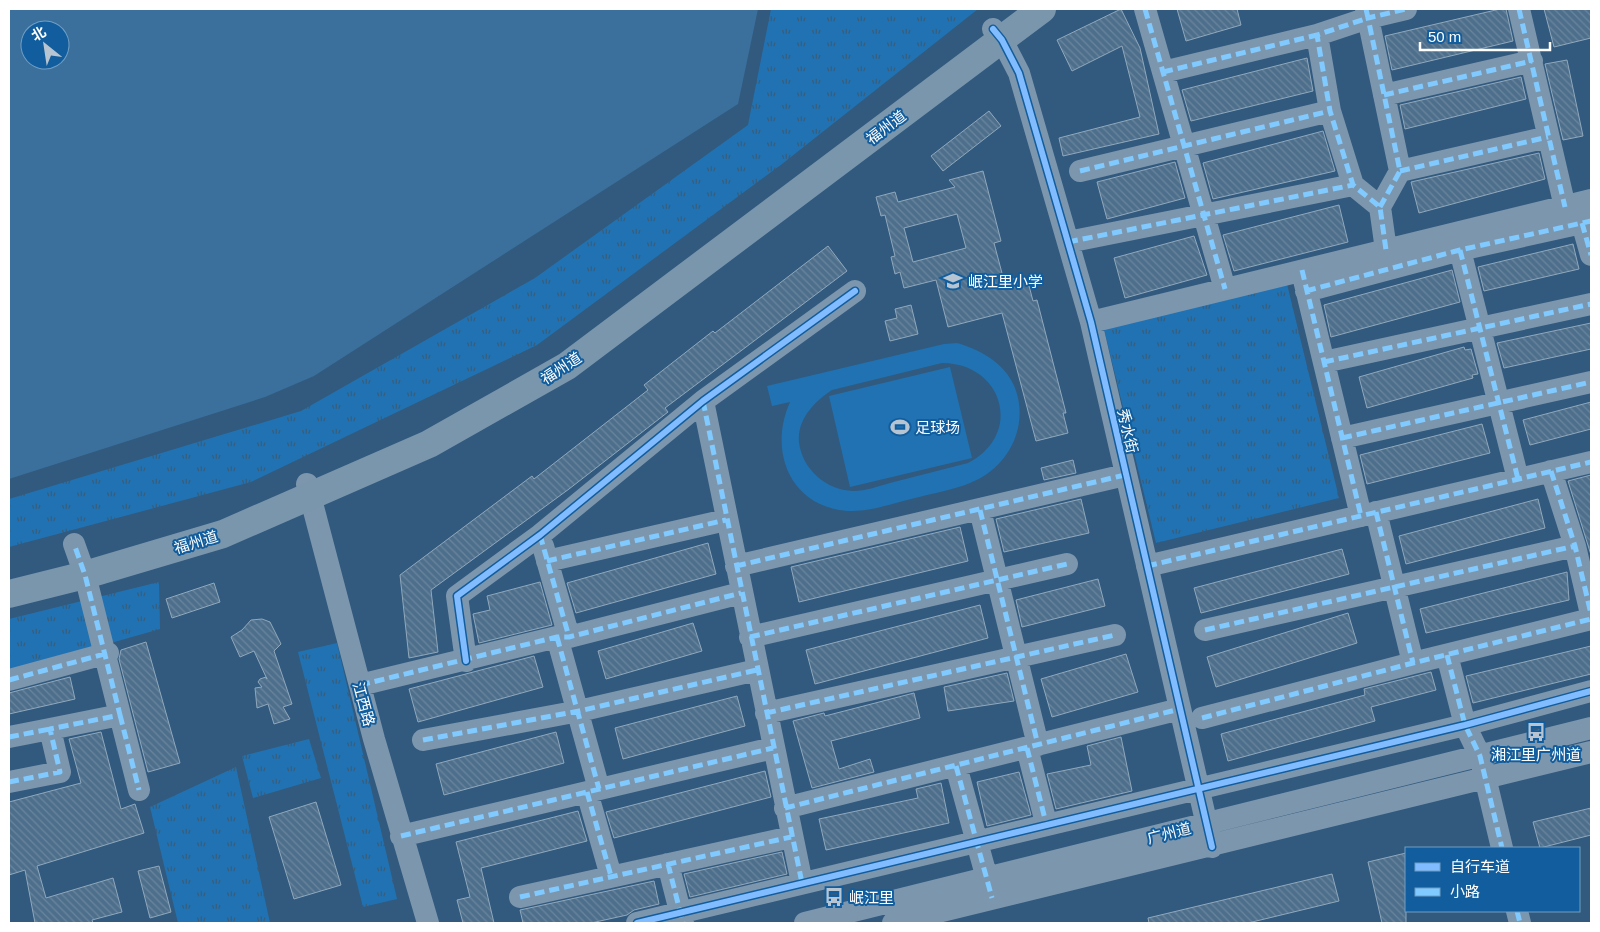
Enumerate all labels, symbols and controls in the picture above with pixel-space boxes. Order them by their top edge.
north arrow [20,20,70,70]
scale bar [1420,20,1550,52]
text: 北 [28,23,49,44]
text: 50 m [1428,28,1461,45]
street label: 福州道 [863,107,909,147]
school or university icon: 岷江里小学 [942,270,964,292]
place label: 岷江里小学 [968,273,1043,290]
street label: 福州道 [537,349,585,387]
street label: 秀水街 [1115,407,1141,455]
sports icon: 足球场 [889,416,911,438]
place label: 足球场 [915,419,960,436]
street label: 福州道 [172,527,220,557]
street label: 江西路 [350,680,378,728]
bus stop icon: 湘江里广州道 [1525,721,1547,743]
place label: 湘江里广州道 [1491,746,1581,763]
street label: 广州道 [1145,819,1193,847]
legend [1405,847,1580,912]
text: 自行车道 [1450,858,1510,875]
text: 小路 [1450,883,1480,900]
bus stop icon: 岷江里 [823,886,845,908]
place label: 岷江里 [849,889,894,906]

